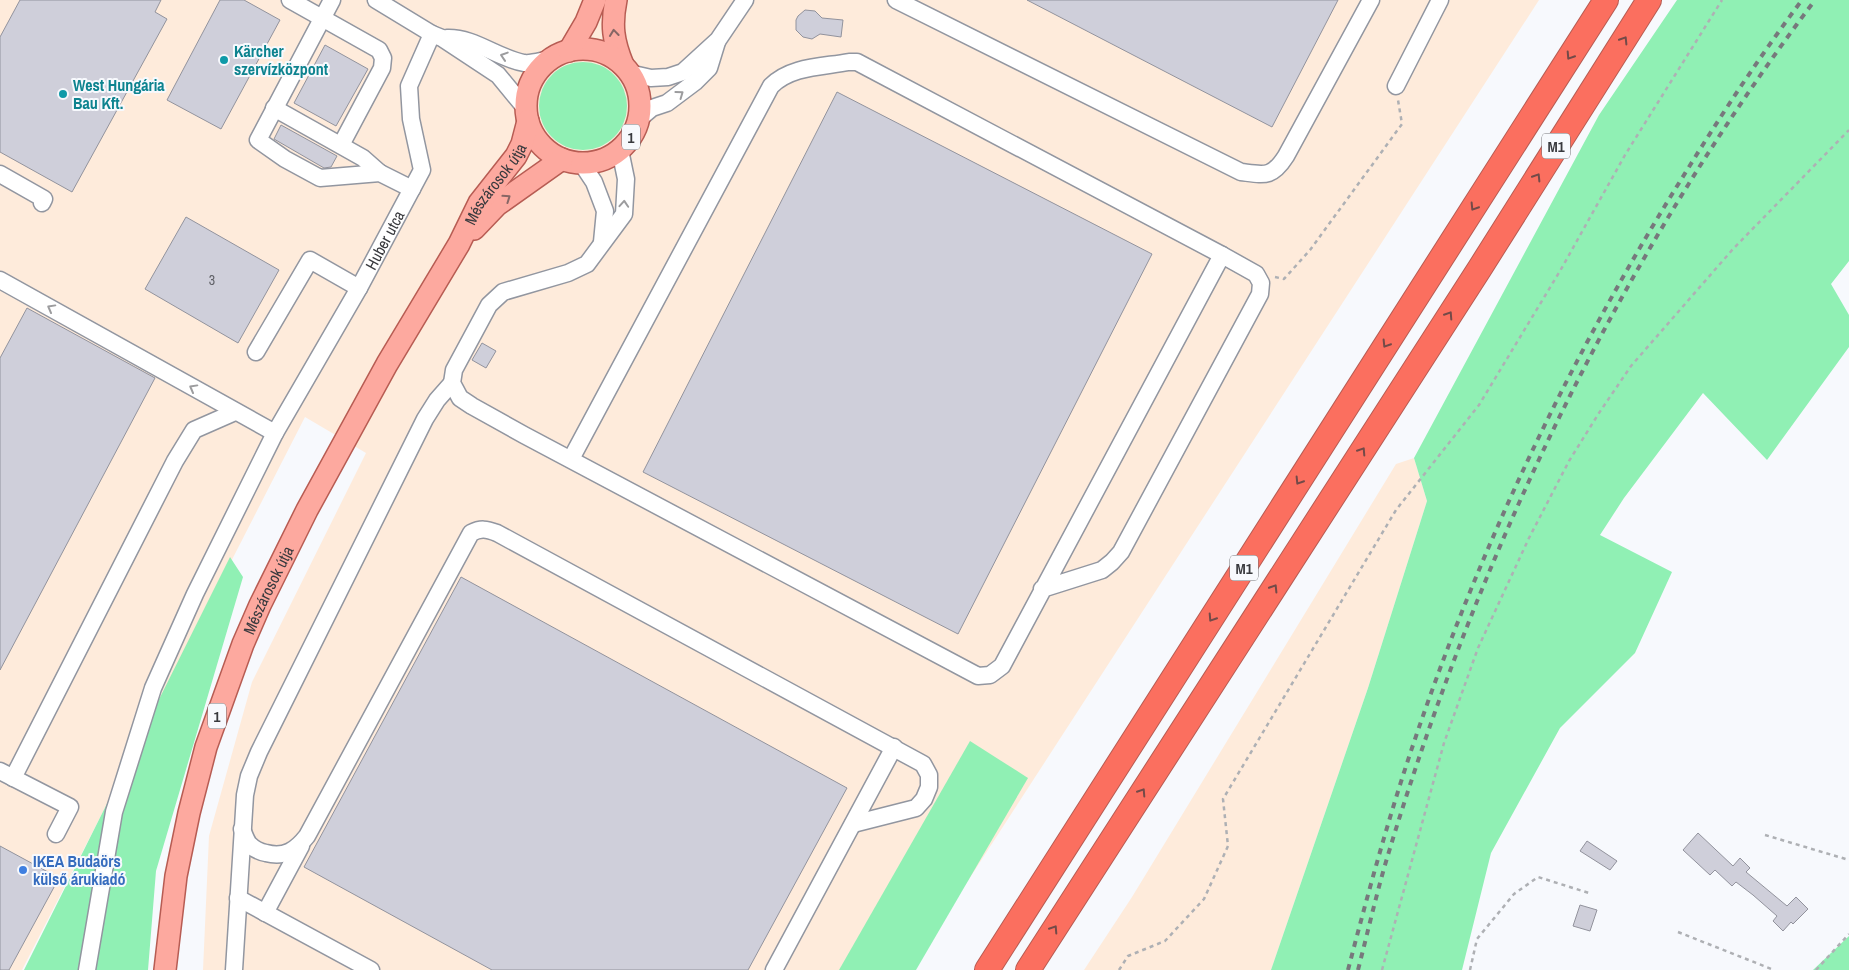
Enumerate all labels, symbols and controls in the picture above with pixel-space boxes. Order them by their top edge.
one-way arrow [609,29,620,37]
one-way arrow [1617,36,1627,45]
place label: Kärcher szervízközpont [234,40,329,80]
one-way arrow [1567,50,1576,59]
one-way arrow [500,52,509,62]
marker: Kärcher szervízközpont [218,54,230,66]
place label: West Hungária Bau Kft. [73,74,165,114]
marker: West Hungária Bau Kft. [57,88,69,100]
one-way arrow [674,91,683,99]
road number: 1 [622,124,640,150]
road number: M1 [1542,134,1570,158]
street label: Mészárosok útja [459,139,532,228]
one-way arrow [1530,174,1540,183]
one-way arrow [501,195,511,204]
one-way arrow [619,200,630,208]
one-way arrow [1470,201,1480,210]
street label: Huber utca [360,206,410,274]
house number: 3 [209,271,215,289]
one-way arrow [48,304,57,314]
one-way arrow [1443,311,1453,320]
one-way arrow [1383,338,1393,347]
one-way arrow [189,384,198,394]
one-way arrow [1355,448,1365,457]
one-way arrow [1296,475,1305,484]
street label: Mészárosok útja [238,542,299,638]
road number: M1 [1230,556,1258,580]
one-way arrow [1268,585,1278,594]
one-way arrow [1208,613,1218,622]
road number: 1 [208,704,226,728]
one-way arrow [1136,789,1145,798]
place label: IKEA Budaörs külső árukiadó [33,850,126,890]
marker: IKEA Budaörs külső árukiadó [17,864,29,876]
one-way arrow [1048,925,1058,934]

